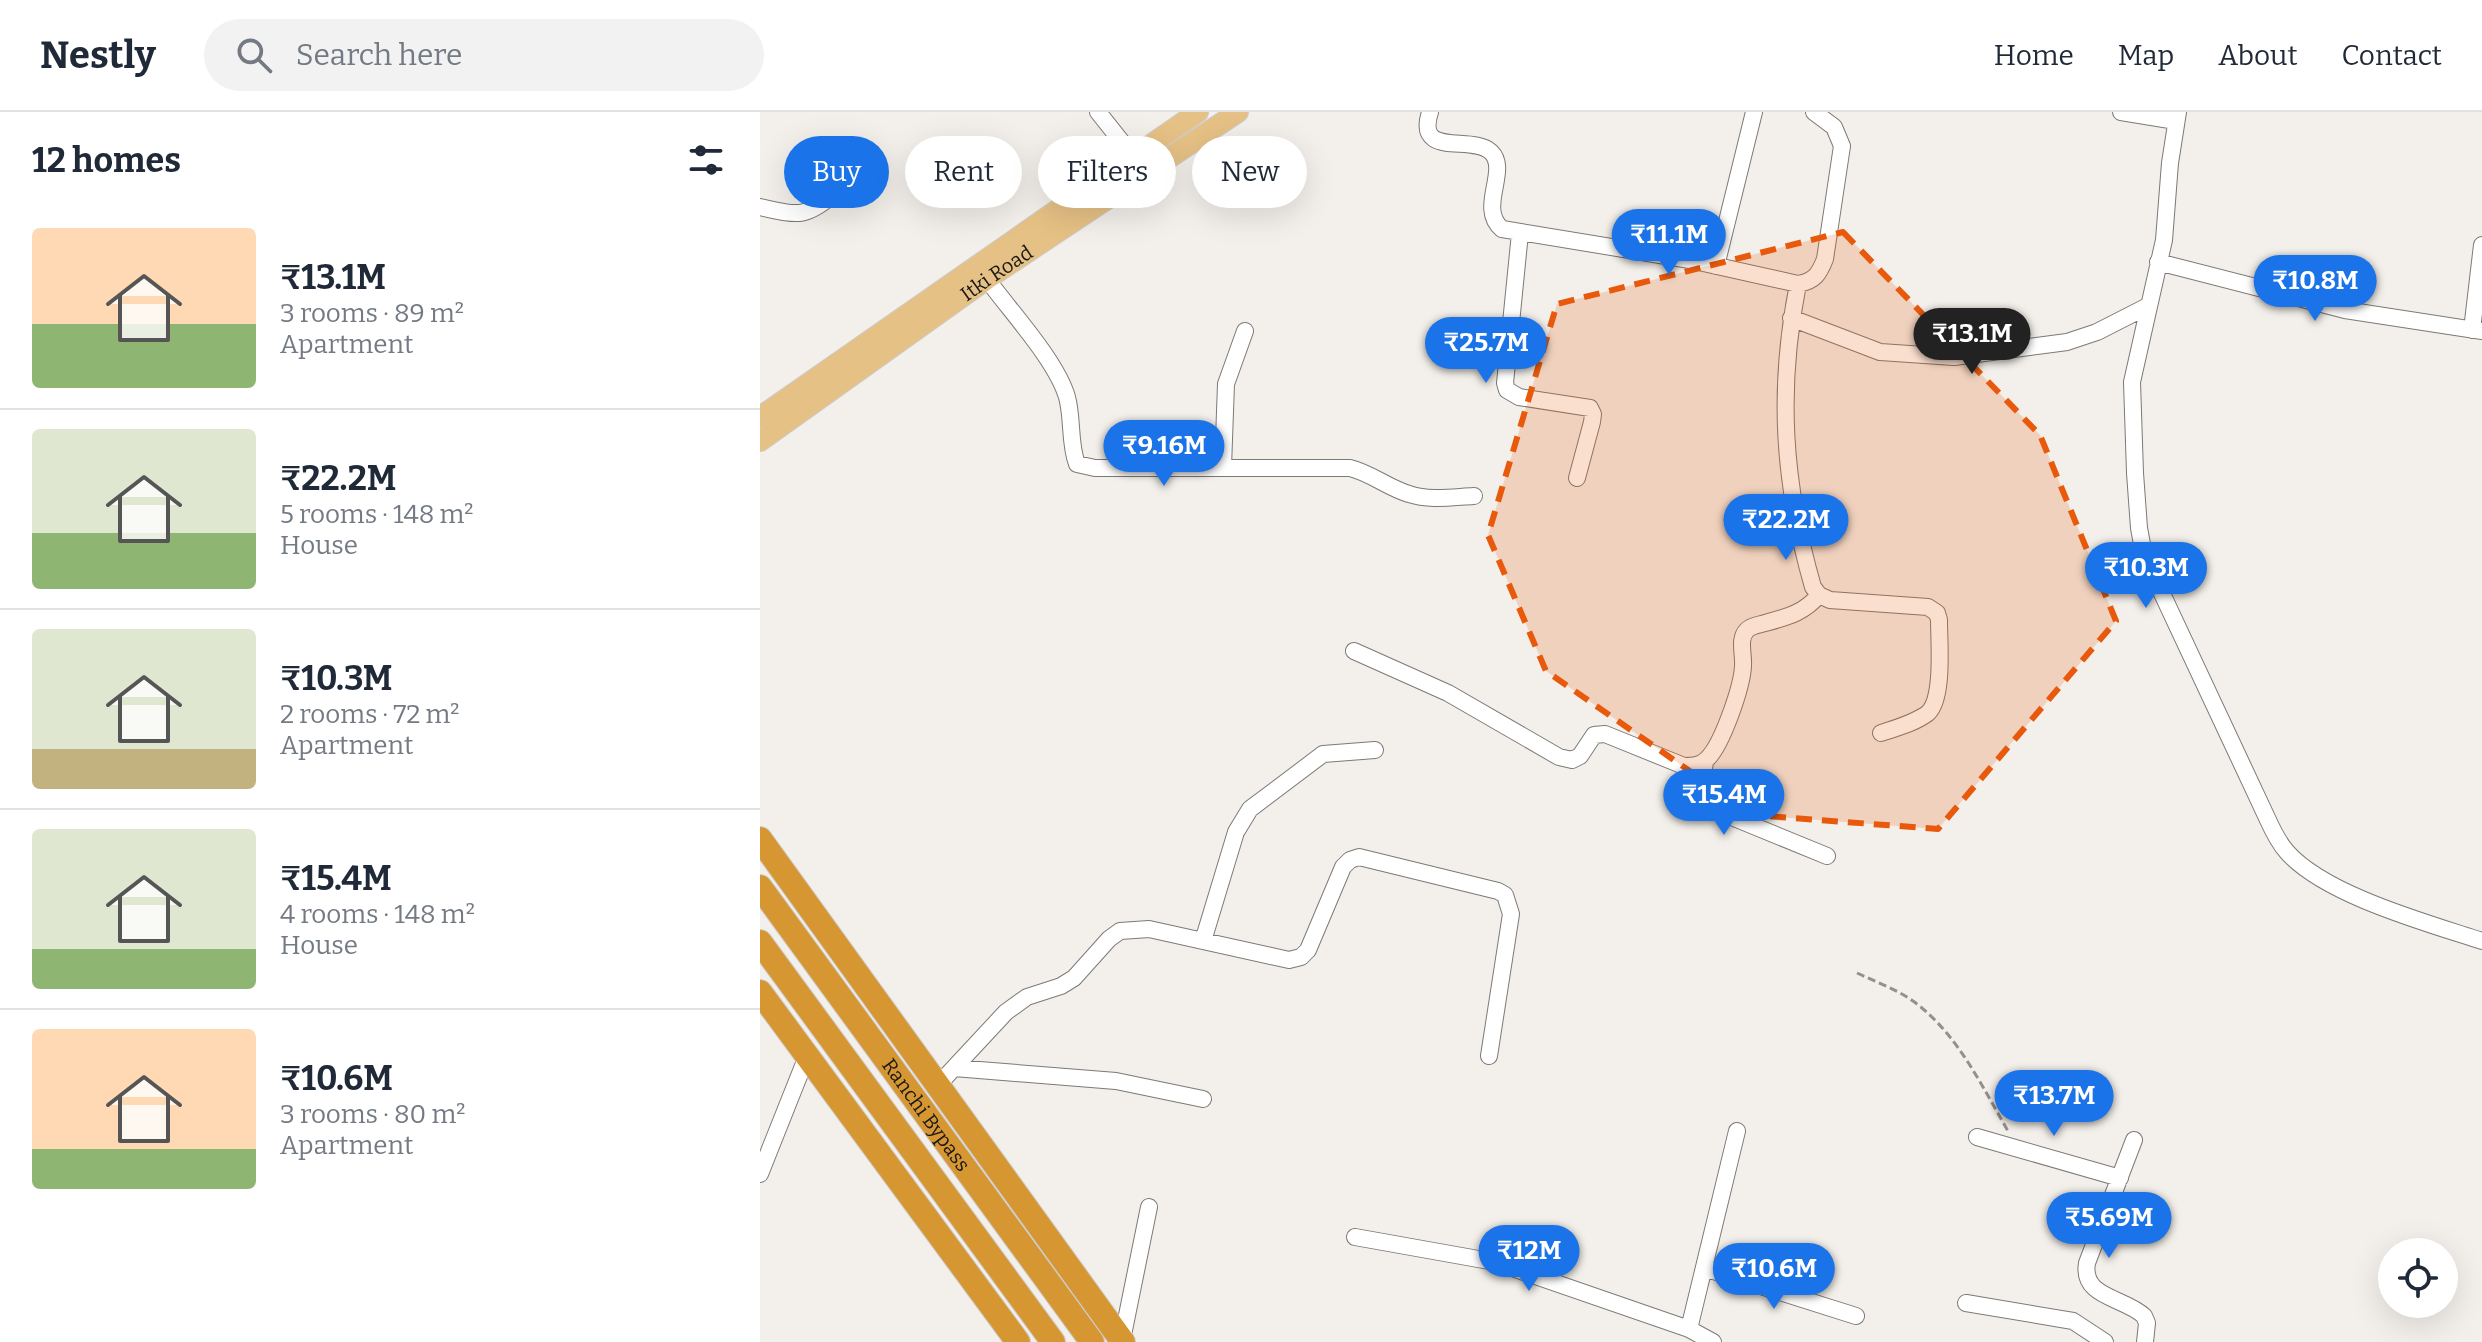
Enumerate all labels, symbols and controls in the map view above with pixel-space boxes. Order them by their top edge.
search box [204,19,764,91]
text: Nestly [40,32,156,78]
icon: search [232,33,276,77]
text: Search here [296,37,462,73]
text: Home [1994,39,2074,72]
text: Map [2118,39,2174,72]
text: About [2218,39,2298,72]
text: Contact [2342,39,2442,72]
chip: Buy [784,136,889,208]
chip: Rent [905,136,1022,208]
chip: Filters [1038,136,1176,208]
chip: New [1192,136,1307,208]
icon: filters [684,138,728,182]
text: 12 homes [32,140,181,181]
pin: ₹11.1M [1604,209,1734,277]
text: ₹11.1M [1630,219,1708,250]
street label: Itki Road [956,240,1037,306]
pin: ₹10.8M [2250,255,2380,323]
text: ₹13.1M [280,257,386,298]
icon: home [96,260,192,356]
text: ₹10.8M [2272,265,2358,296]
text: 3 rooms · 89 m² [280,298,464,329]
pin: ₹13.1M [1907,308,2037,376]
pin: ₹25.7M [1421,317,1551,385]
text: ₹13.1M [1931,318,2013,349]
text: ₹25.7M [1443,327,1529,358]
text: Apartment [280,329,413,360]
pin: ₹9.16M [1099,420,1229,488]
text: ₹9.16M [1121,430,1207,461]
text: ₹22.2M [280,458,396,499]
icon: home [96,461,192,557]
pin: ₹22.2M [1721,494,1851,562]
text: 5 rooms · 148 m² [280,499,474,530]
text: ₹22.2M [1741,504,1831,535]
text: House [280,530,358,561]
pin: ₹10.3M [2081,542,2211,610]
text: ₹10.3M [2103,552,2189,583]
text: ₹10.3M [280,658,392,699]
icon: home [96,661,192,757]
text: 2 rooms · 72 m² [280,699,460,730]
text: Apartment [280,730,413,761]
pin: ₹15.4M [1659,769,1789,837]
text: ₹15.4M [1681,779,1767,810]
text: ₹15.4M [280,858,392,899]
icon: home [96,861,192,957]
text: 4 rooms · 148 m² [280,899,475,930]
text: House [280,930,358,961]
street label: Ranchi Bypass [877,1054,975,1176]
text: ₹10.6M [280,1058,393,1099]
icon: home [96,1061,192,1157]
pin: ₹13.7M [1989,1070,2119,1138]
text: ₹13.7M [2013,1080,2095,1111]
text: 3 rooms · 80 m² [280,1099,465,1130]
text: Apartment [280,1130,413,1161]
pin: ₹5.69M [2044,1192,2174,1260]
text: ₹5.69M [2064,1202,2154,1233]
pin: ₹12M [1482,1225,1576,1293]
text: ₹12M [1497,1235,1561,1266]
map controls [2378,1238,2458,1318]
button: locate [2378,1238,2458,1318]
pin: ₹10.6M [1709,1243,1839,1311]
text: ₹10.6M [1731,1253,1817,1284]

